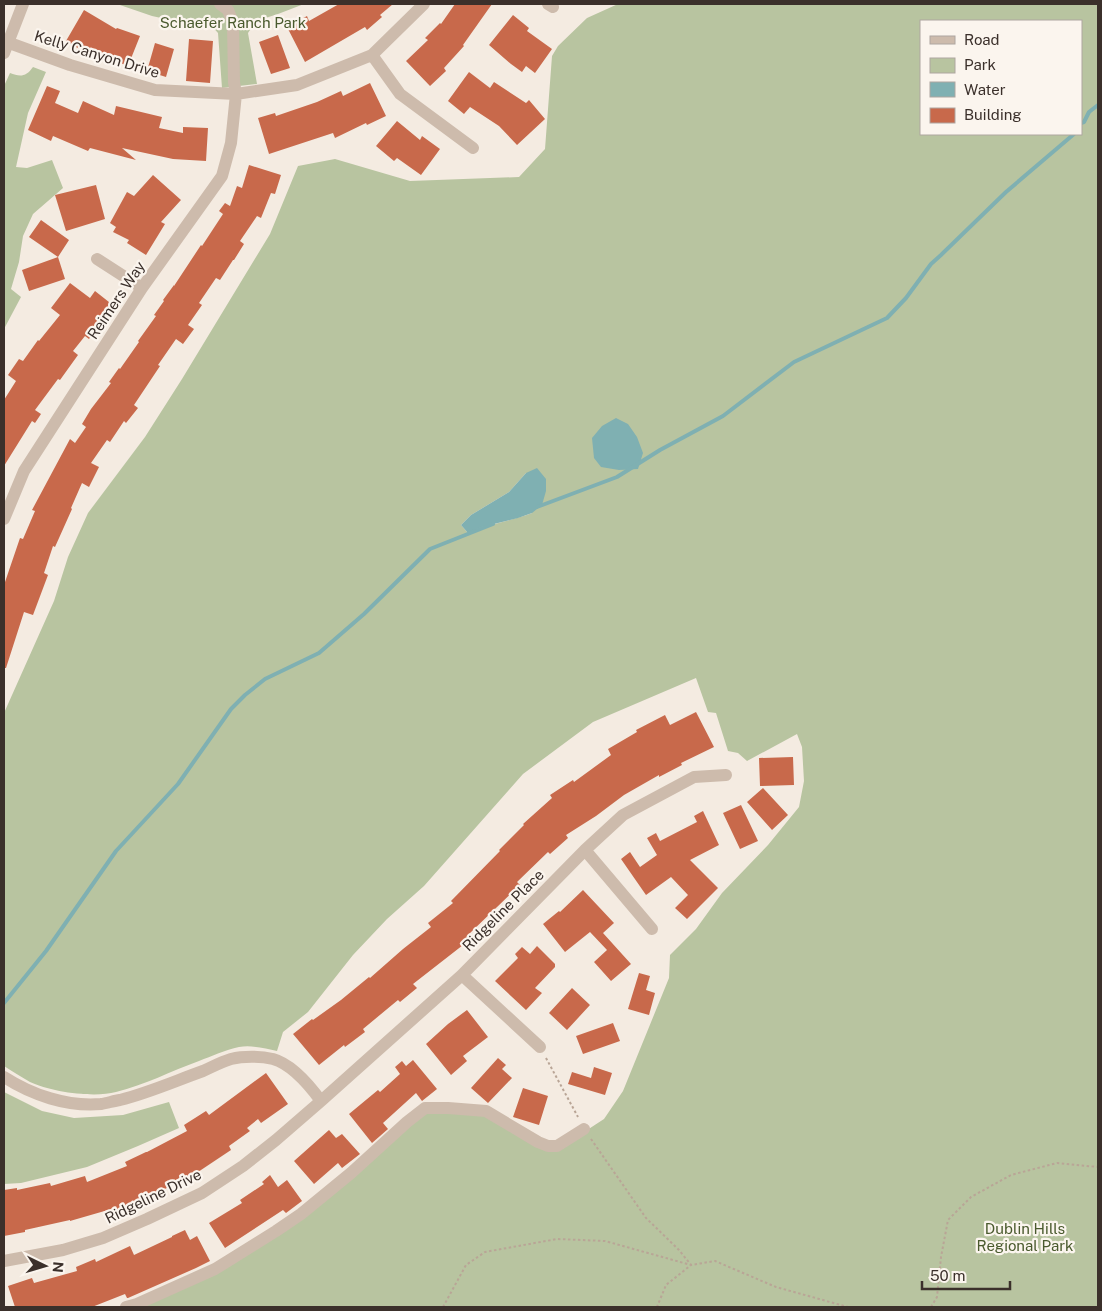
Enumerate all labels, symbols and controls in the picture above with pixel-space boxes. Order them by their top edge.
park label: Schaefer Ranch Park [160,14,306,31]
legend [920,20,1082,135]
street label: Kelly Canyon Drive [32,27,162,81]
text: Road [964,31,1000,48]
text: Park [964,56,996,73]
text: Water [964,81,1006,98]
text: Building [964,106,1022,123]
street label: Reimers Way [84,258,148,342]
street label: Ridgeline Place [459,866,547,954]
street label: Ridgeline Drive [102,1165,204,1227]
park label: Dublin Hills Regional Park [977,1220,1073,1254]
north arrow [20,1241,70,1291]
scale bar [922,1258,1010,1290]
text: N [50,1261,66,1273]
text: 50 m [930,1267,965,1284]

